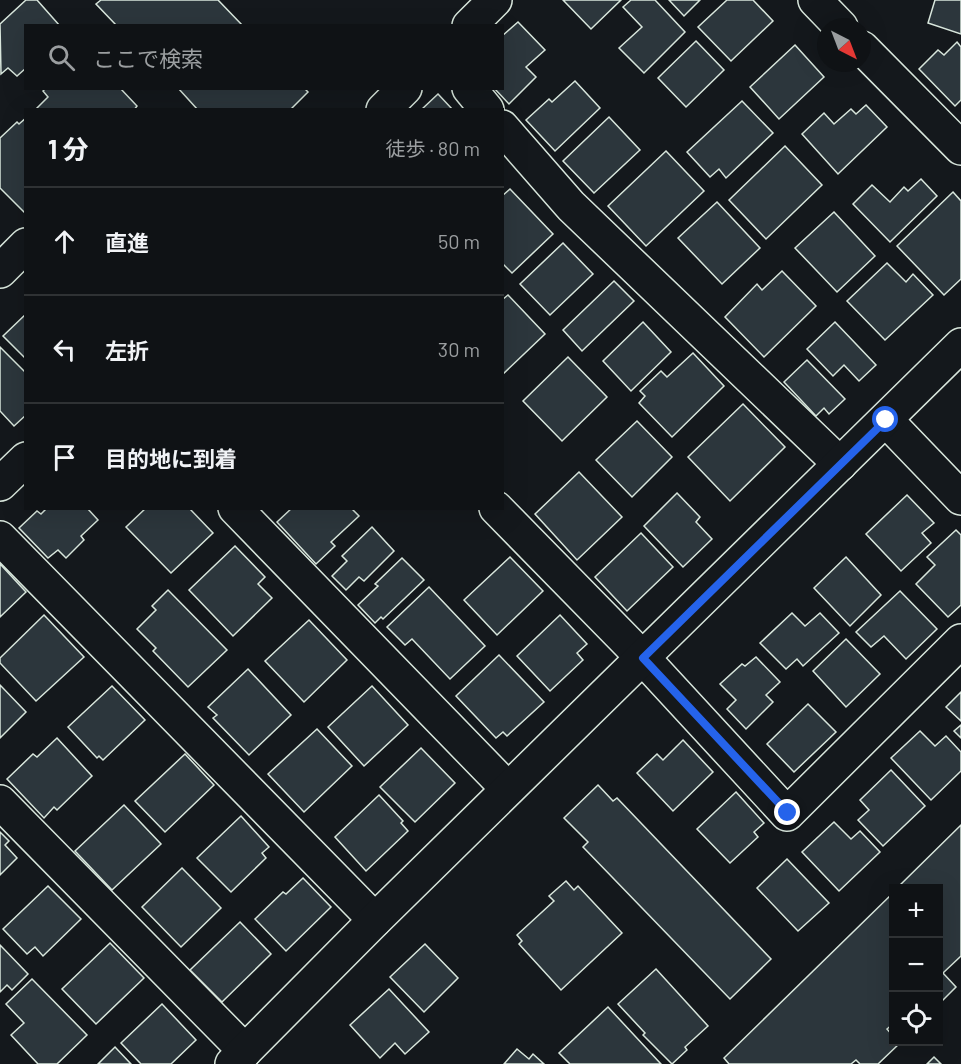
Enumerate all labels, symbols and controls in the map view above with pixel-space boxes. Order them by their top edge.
north arrow [817,18,871,72]
search box [24,24,504,90]
icon: search [45,41,78,74]
text: ここで検索 [93,45,203,71]
text: 1 分 [48,133,88,164]
text: 徒歩 · 80 m [386,136,480,160]
icon: ahead [48,225,81,258]
text: 直進 [105,229,149,255]
text: 50 m [438,229,480,253]
icon: left [48,333,81,366]
text: 左折 [105,337,149,363]
text: 30 m [438,337,480,361]
route start [872,406,898,432]
icon: arrive [48,441,81,474]
text: 目的地に到着 [105,445,237,471]
route end [774,799,800,825]
map controls [889,884,943,1046]
button: + [889,884,943,938]
button: − [889,938,943,992]
button: locate [889,992,943,1046]

